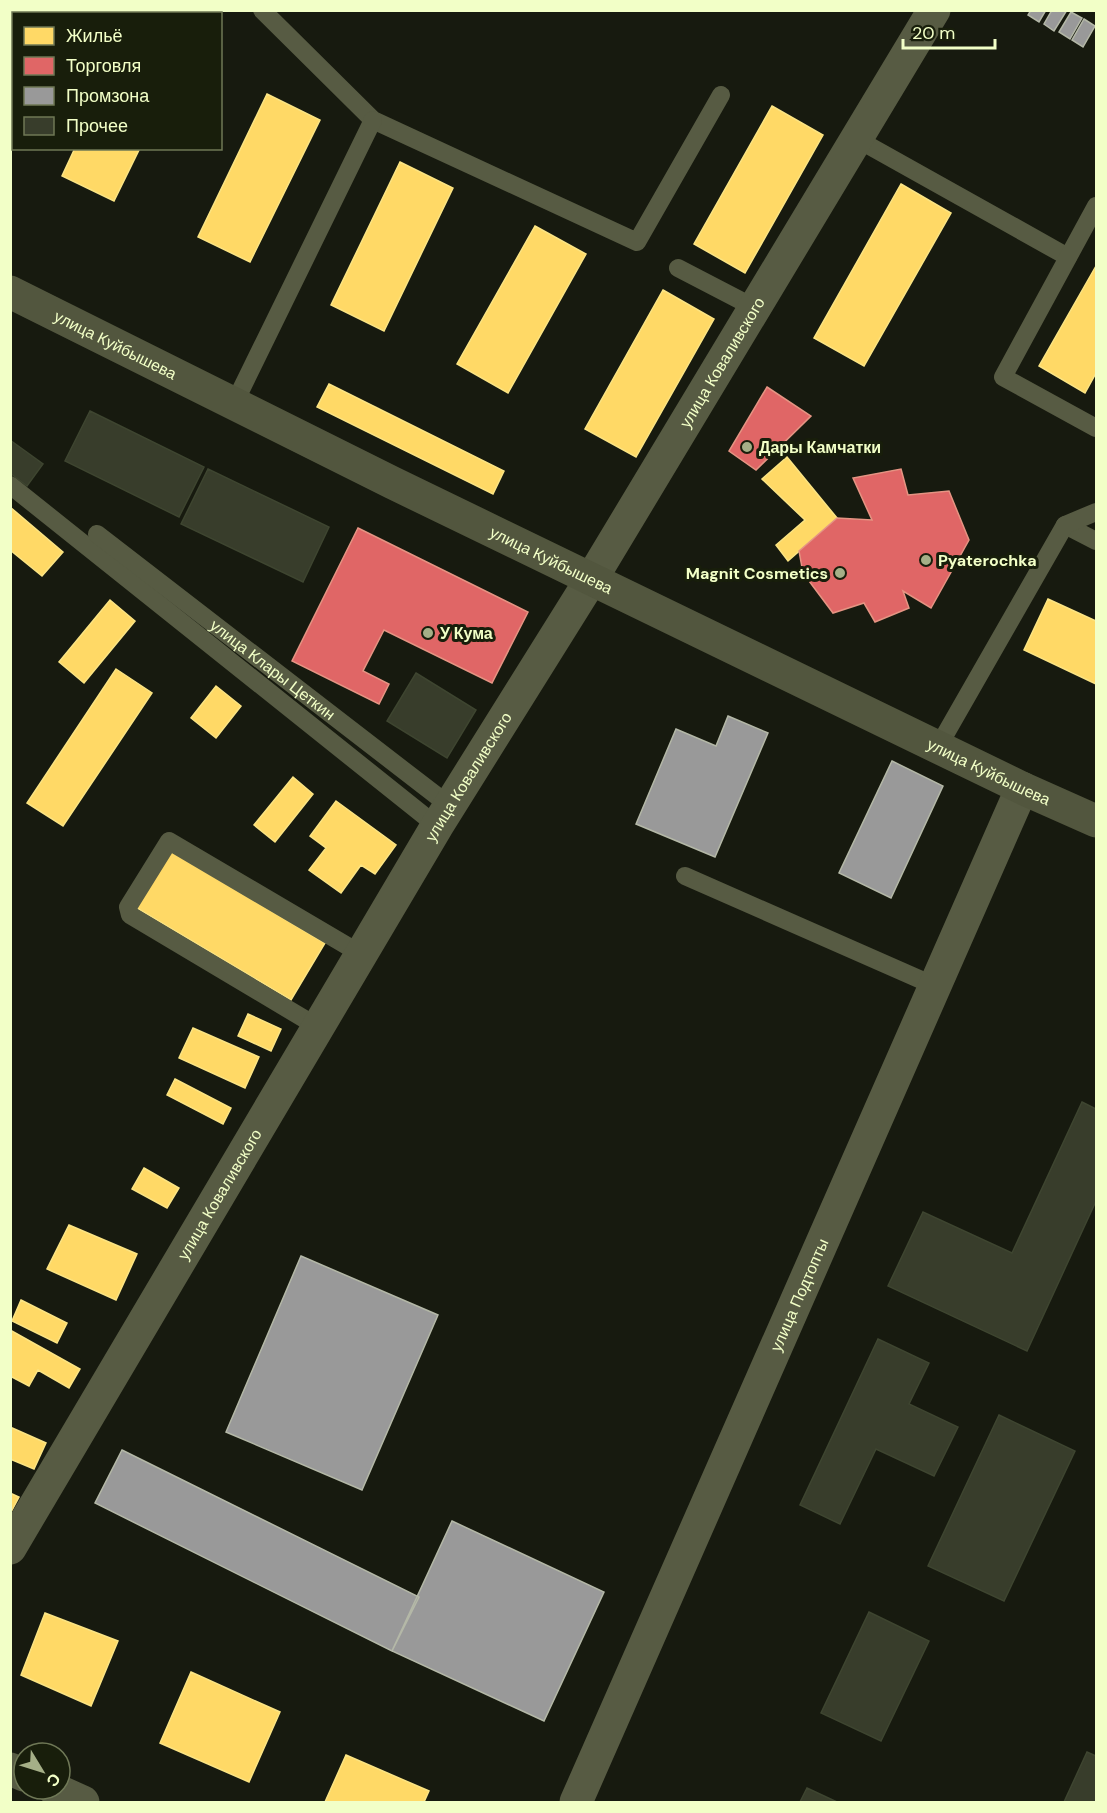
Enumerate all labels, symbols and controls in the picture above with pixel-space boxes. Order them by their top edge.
legend [12,12,222,150]
scale bar [903,12,994,50]
text: 20 m [912,21,955,45]
text: Жильё [66,24,123,48]
text: Торговля [66,54,141,78]
text: Промзона [66,84,150,108]
text: Прочее [66,114,128,138]
street label: улица Коваливского [674,293,769,432]
street label: улица Куйбышева [51,305,180,384]
place label: Дары Камчатки [759,437,881,458]
marker: Дары Камчатки [740,440,754,454]
street label: улица Куйбышева [486,521,616,599]
place label: Pyaterochka [938,550,1037,571]
marker: Pyaterochka [919,553,933,567]
place label: Magnit Cosmetics [686,563,828,584]
marker: Magnit Cosmetics [833,566,847,580]
street label: улица Клары Цеткин [206,615,340,724]
place label: У Кума [440,623,493,644]
marker: У Кума [421,626,435,640]
street label: улица Коваливского [420,708,516,845]
street label: улица Куйбышева [924,733,1054,810]
street label: улица Коваливского [172,1125,266,1264]
street label: улица Подтопты [765,1235,833,1355]
north arrow [12,1741,72,1801]
text: С [41,1769,65,1791]

